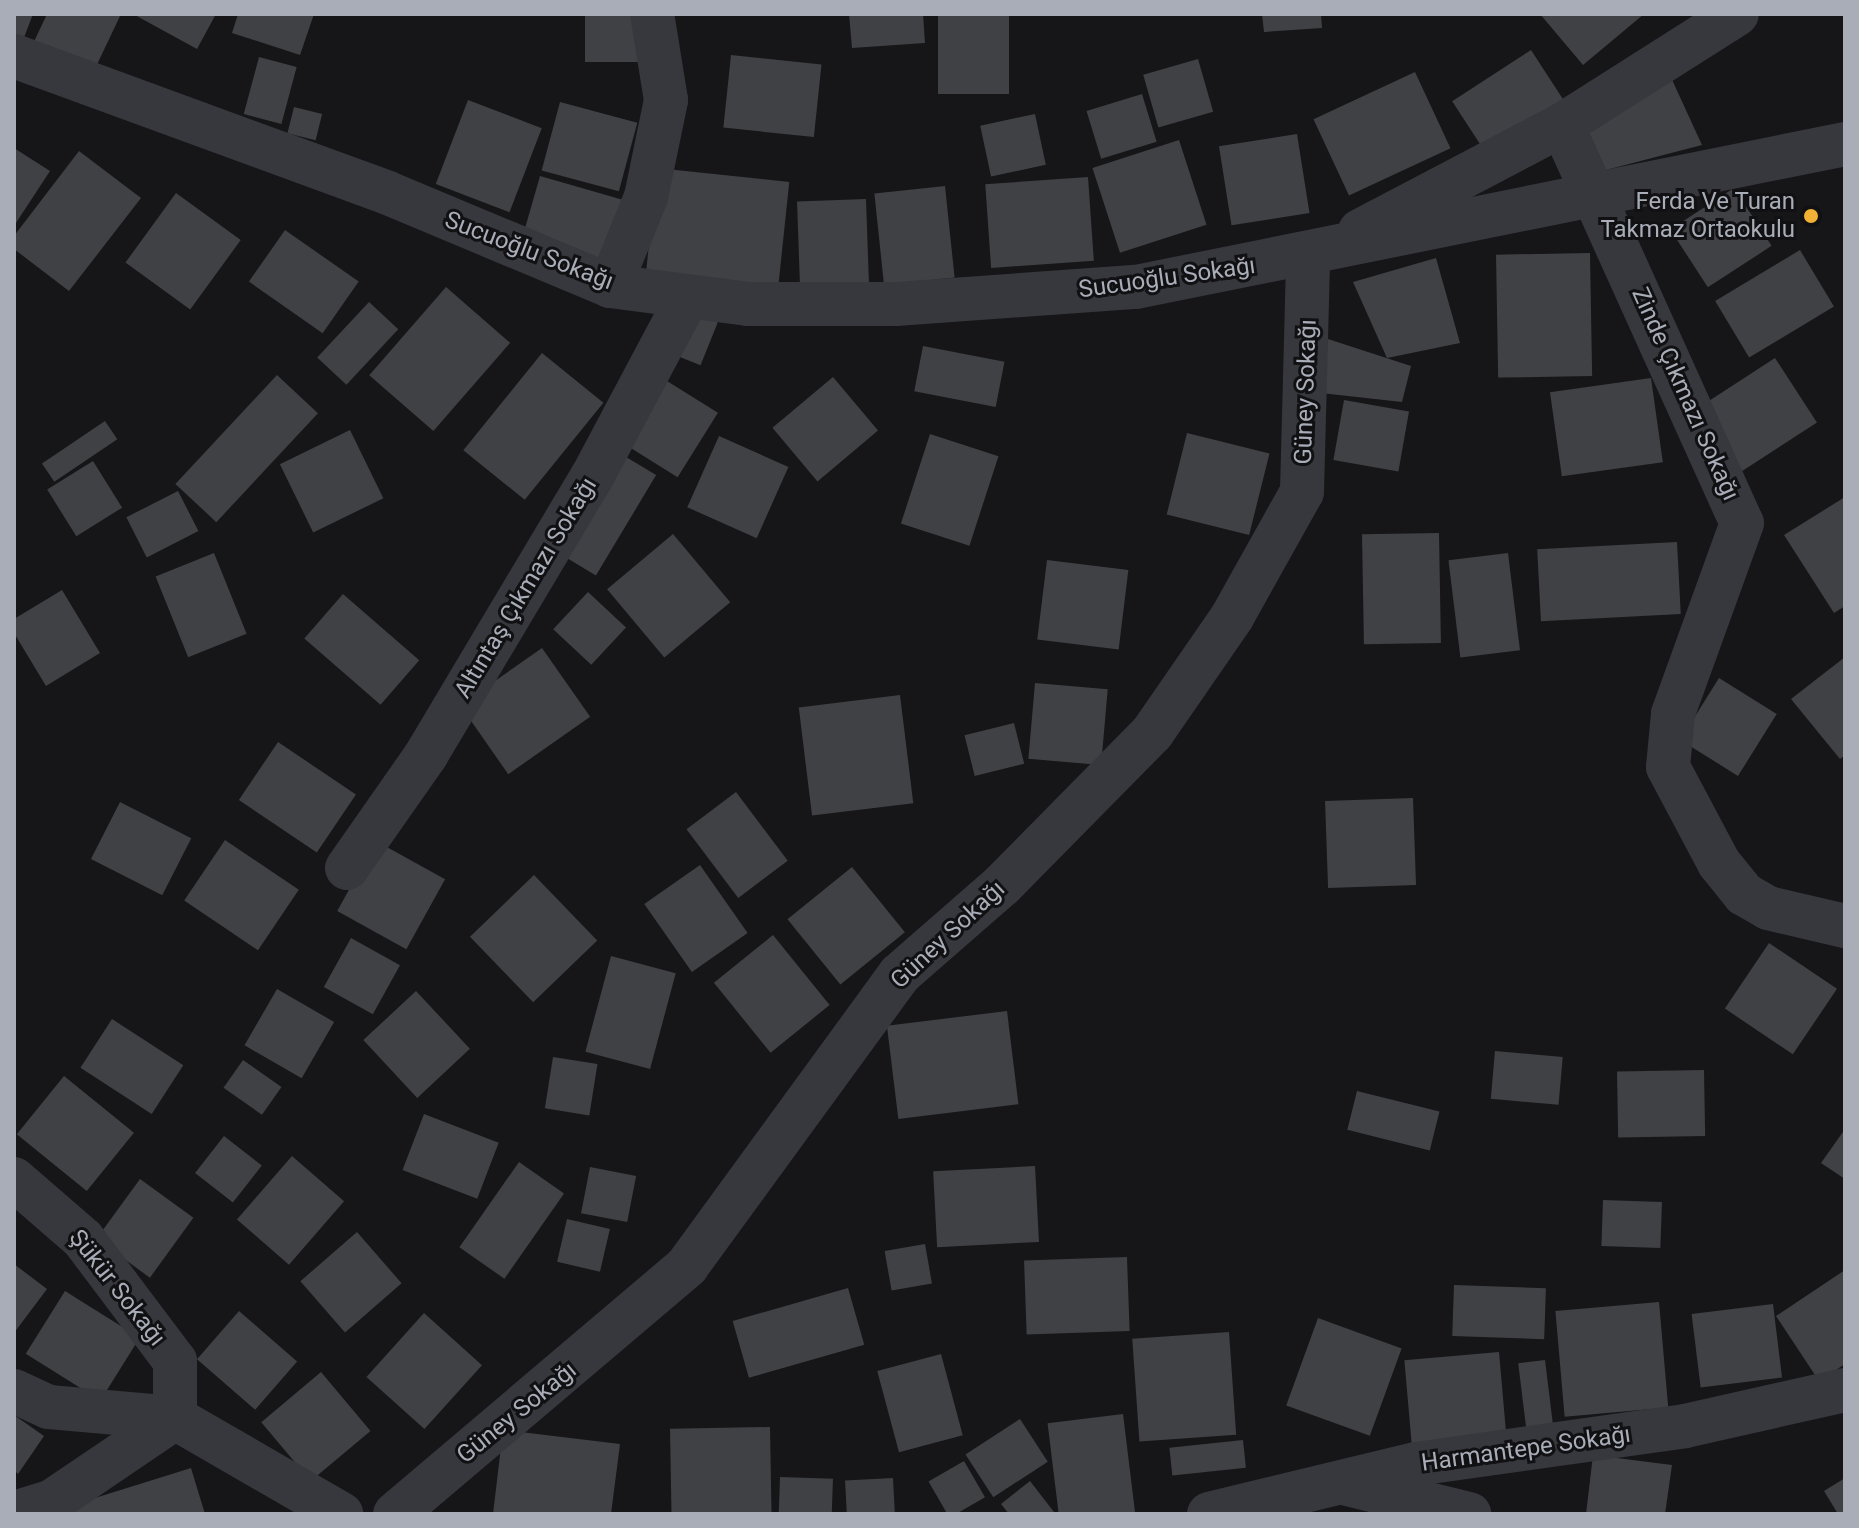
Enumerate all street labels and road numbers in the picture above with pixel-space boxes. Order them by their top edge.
street label: Sucuoğlu Sokağı [441,206,617,296]
street label: Sucuoğlu Sokağı [1077,251,1257,305]
street label: Zinde Çıkmazı Sokağı [1625,283,1745,505]
street label: Güney Sokağı [1289,319,1323,465]
street label: Altıntaş Çıkmazı Sokağı [449,473,603,703]
street label: Güney Sokağı [885,875,1011,995]
street label: Şükür Sokağı [63,1224,171,1352]
street label: Güney Sokağı [451,1356,583,1470]
street label: Harmantepe Sokağı [1420,1420,1632,1478]

